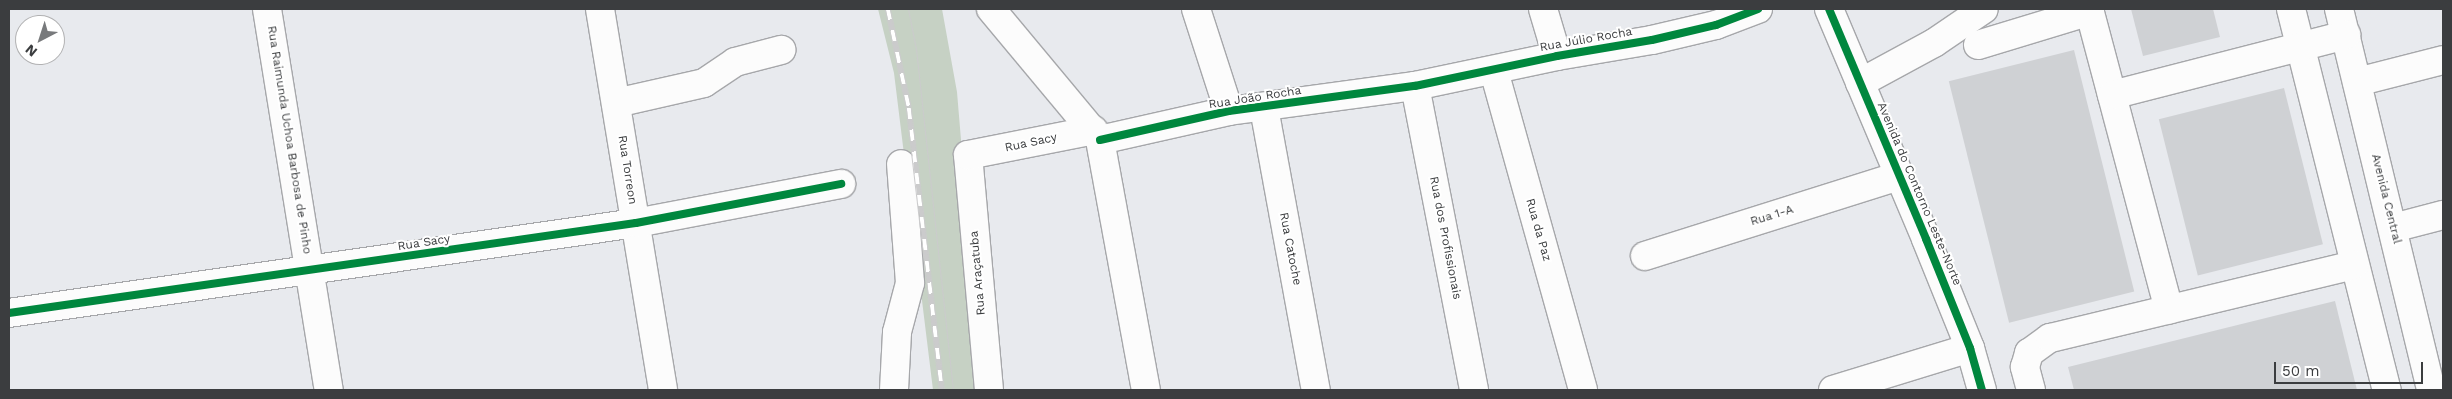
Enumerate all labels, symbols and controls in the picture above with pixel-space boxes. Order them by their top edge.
north arrow [15,15,65,65]
street label: Rua Raimunda Uchoa Barbosa de Pinho [264,24,314,256]
street label: Rua Júlio Rocha [1538,25,1634,55]
text: N [22,41,40,60]
street label: Rua João Rocha [1207,84,1303,112]
street label: Avenida do Contorno Leste-Norte [1874,100,1964,288]
street label: Rua Sacy [1003,130,1059,156]
street label: Rua Torreon [614,134,640,206]
street label: Avenida Central [2368,152,2404,246]
street label: Rua dos Profissionais [1426,175,1464,301]
street label: Rua da Paz [1522,197,1554,263]
street label: Rua 1-A [1749,203,1795,229]
street label: Rua Catoche [1276,211,1304,287]
street label: Rua Araçatuba [967,230,989,316]
street label: Rua Sacy [397,232,451,254]
scale bar [2277,352,2426,384]
text: 50 m [2282,362,2319,380]

